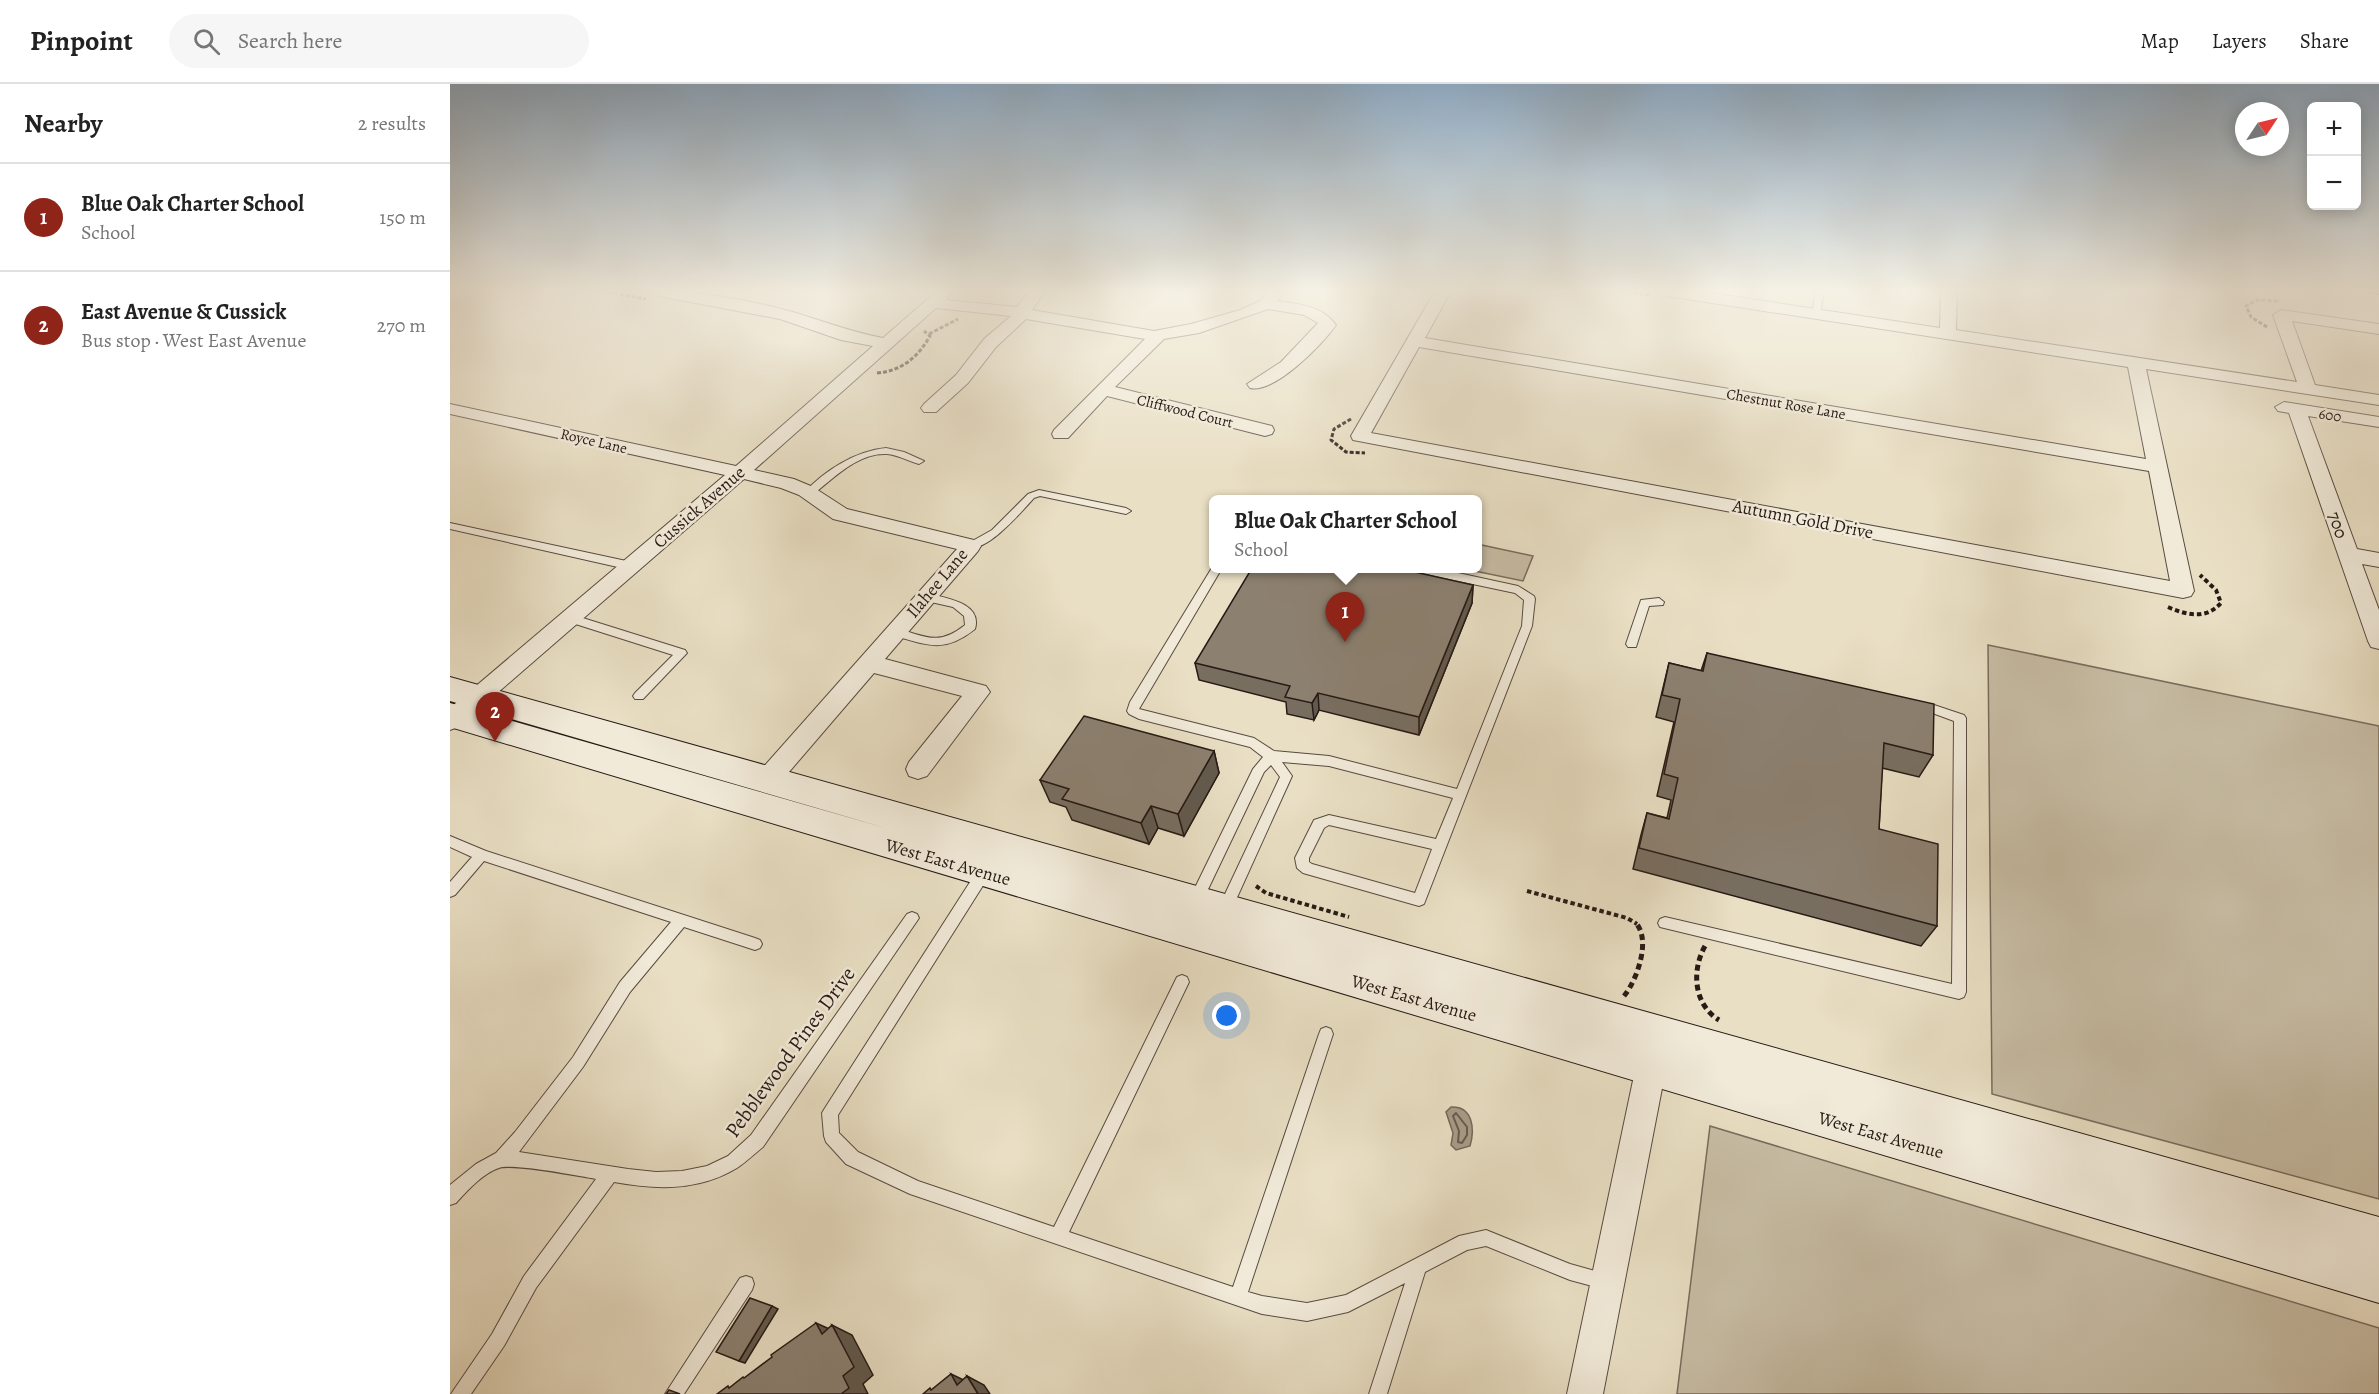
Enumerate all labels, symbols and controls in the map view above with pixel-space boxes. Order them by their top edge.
search box [169,14,589,68]
text: Pinpoint [30,22,133,60]
icon: search [190,25,223,58]
text: Search here [238,26,342,56]
text: Map [2140,27,2179,55]
text: Layers [2212,27,2267,55]
text: Share [2300,27,2349,55]
north arrow [2235,102,2289,156]
map controls [2307,102,2361,210]
button: + [2307,102,2361,156]
text: Nearby [24,106,103,141]
text: 2 results [358,110,426,137]
button: − [2307,156,2361,210]
text: Blue Oak Charter School [81,189,304,219]
text: 1 [40,204,47,231]
text: 150 m [379,204,426,231]
text: School [81,219,135,246]
text: East Avenue & Cussick [81,297,286,327]
text: 2 [39,312,48,339]
text: 270 m [377,312,426,339]
text: Bus stop · West East Avenue [81,327,306,354]
street label: Chestnut Rose Lane [1725,384,1847,424]
street label: Cliffwood Court [1135,389,1235,433]
street label: 600 [2317,403,2343,427]
street label: Royce Lane [559,424,630,458]
street label: Cussick Avenue [648,460,750,554]
street label: Autumn Gold Drive [1730,493,1875,544]
popup [1209,495,1482,573]
text: Blue Oak Charter School [1234,506,1457,536]
street label: 700 [2322,508,2354,542]
text: School [1234,536,1288,563]
street label: Ilahee Lane [901,543,973,623]
pin: 1 [1326,592,1364,642]
pin: 2 [476,692,514,742]
street label: West East Avenue [882,832,1013,891]
street label: Pebblewood Pines Drive [719,961,861,1143]
street label: West East Avenue [1348,968,1479,1027]
your location [1212,1001,1241,1030]
street label: West East Avenue [1815,1105,1946,1164]

